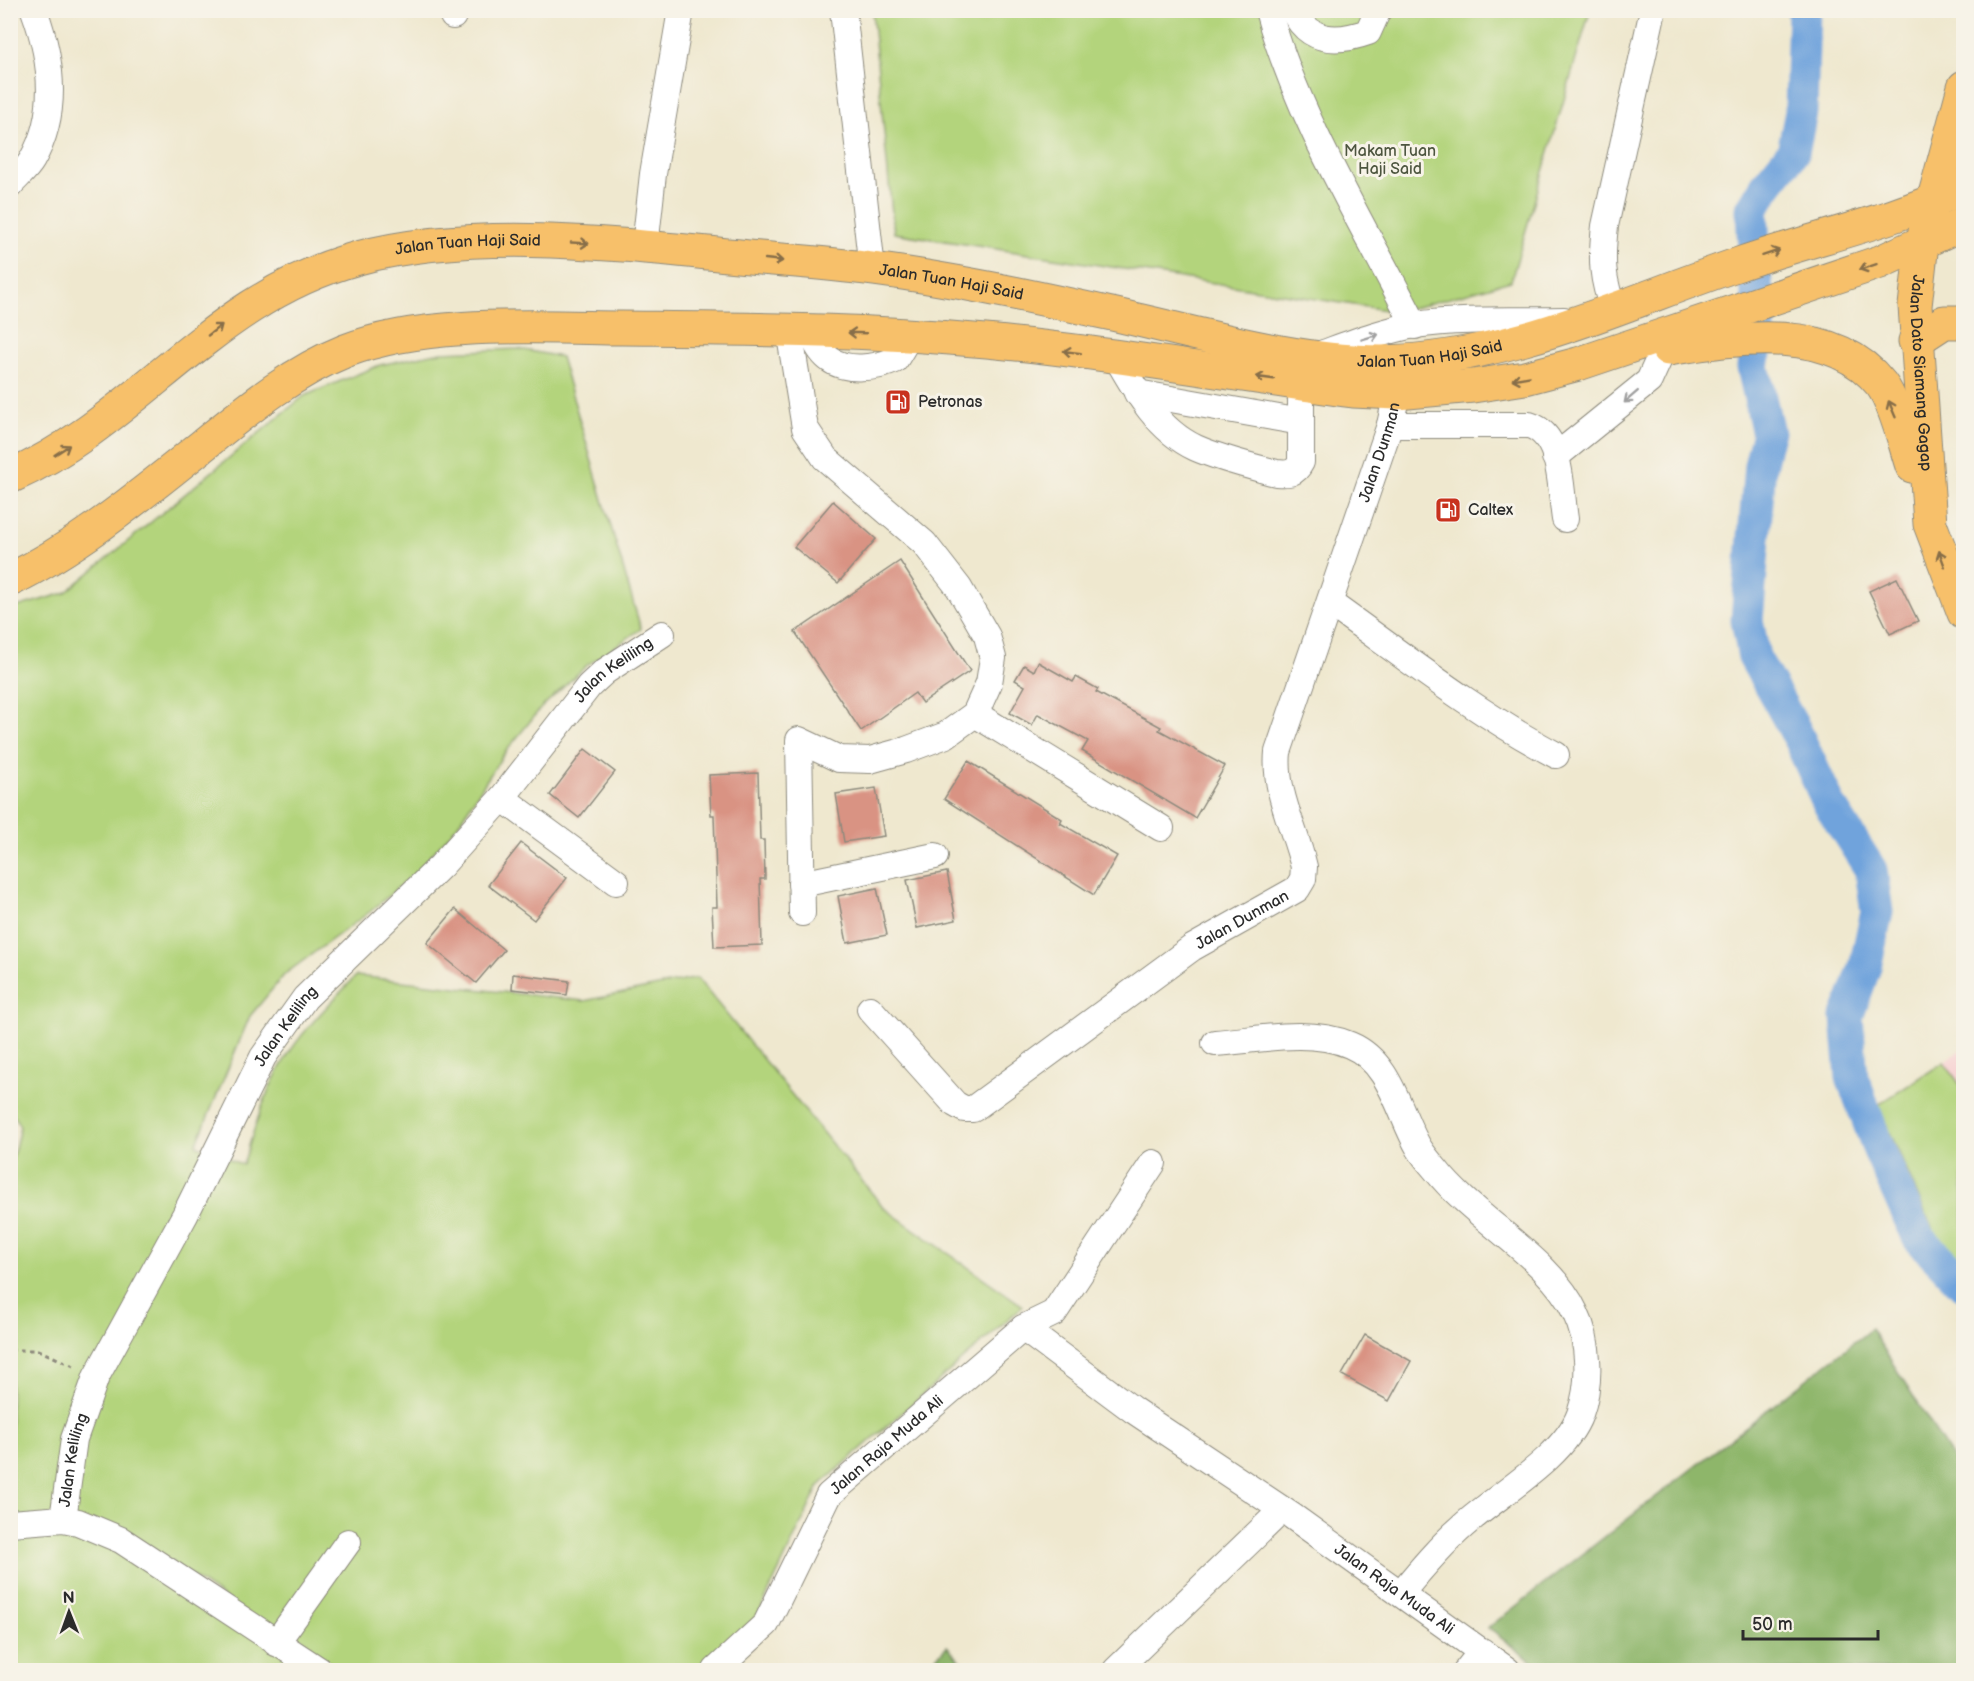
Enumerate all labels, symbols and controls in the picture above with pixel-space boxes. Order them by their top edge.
park label: Makam Tuan Haji Said [1344,142,1436,179]
street label: Jalan Tuan Haji Said [393,231,541,259]
one-way arrow [569,237,589,248]
one-way arrow [1761,247,1780,258]
one-way arrow [763,255,783,266]
street label: Jalan Tuan Haji Said [878,260,1025,304]
one-way arrow [1860,262,1878,273]
street label: Jalan Dato Siamang Gagap [1905,274,1936,472]
one-way arrow [207,323,223,336]
one-way arrow [847,327,867,338]
one-way arrow [1360,331,1379,342]
street label: Jalan Tuan Haji Said [1357,336,1504,372]
one-way arrow [1062,346,1082,357]
one-way arrow [1256,373,1275,384]
one-way arrow [1512,373,1531,384]
fuel station icon: Petronas [883,387,913,417]
one-way arrow [1624,390,1639,404]
place label: Petronas [918,393,982,412]
one-way arrow [1886,400,1897,418]
street label: Jalan Dunman [1355,401,1404,505]
one-way arrow [53,444,70,456]
fuel station icon: Caltex [1433,495,1463,525]
place label: Caltex [1468,501,1514,520]
one-way arrow [1936,550,1947,569]
street label: Jalan Keliling [570,633,657,706]
street label: Jalan Dunman [1192,886,1292,954]
street label: Jalan Keliling [250,982,322,1070]
street label: Jalan Raja Muda Ali [827,1391,947,1499]
street label: Jalan Keliling [55,1410,92,1508]
street label: Jalan Raja Muda Ali [1331,1540,1458,1639]
north arrow [39,1582,99,1642]
text: N [63,1589,75,1608]
scale bar [1743,1603,1878,1641]
text: 50 m [1752,1614,1793,1635]

